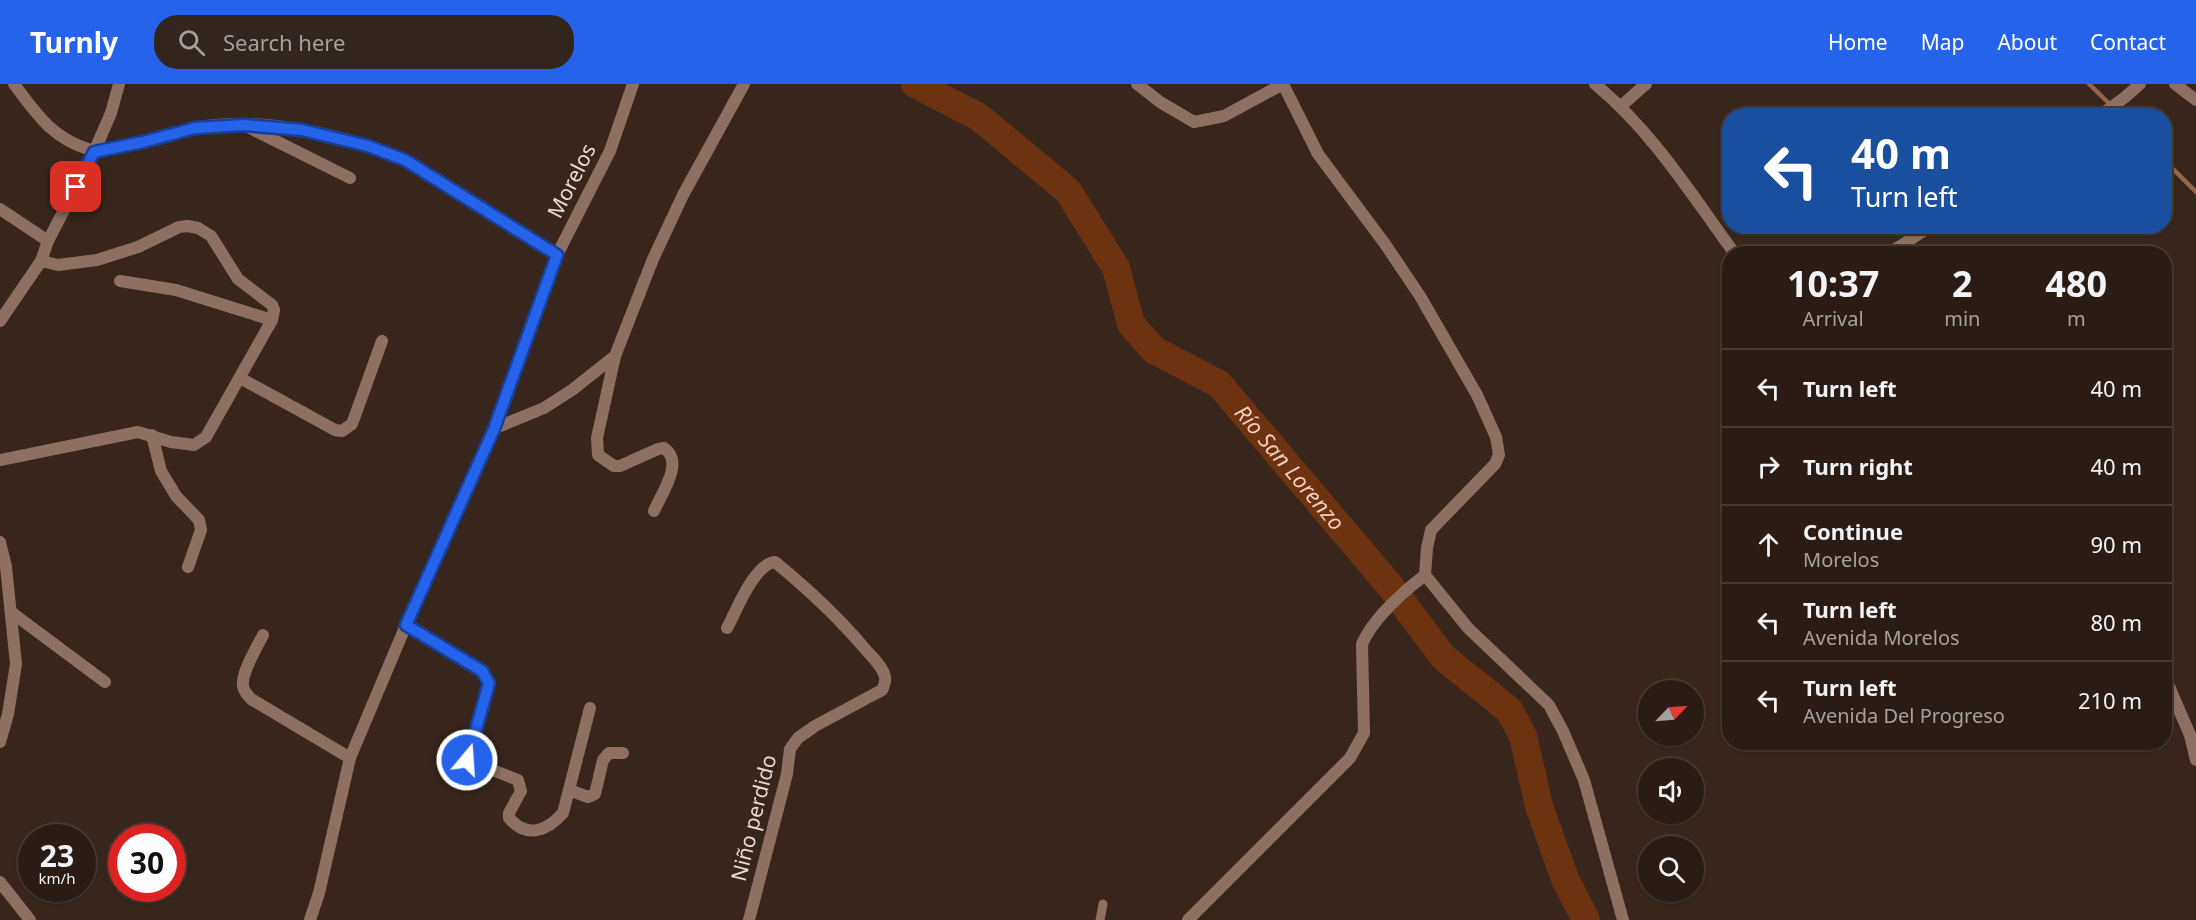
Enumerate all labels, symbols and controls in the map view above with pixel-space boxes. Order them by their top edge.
search box [154,15,574,69]
text: Turnly [30,23,118,61]
icon: search [175,26,208,59]
text: Search here [223,27,345,57]
text: Home [1828,28,1888,56]
text: Map [1921,28,1964,56]
text: About [1997,28,2057,56]
text: Contact [2090,28,2166,56]
text: 40 m [1851,124,1951,181]
icon: left [1752,132,1830,210]
street label: Morelos [540,139,602,223]
pin [50,161,101,212]
icon: arrive [59,170,92,203]
text: Turn left [1851,178,1957,215]
text: 10:37 [1787,259,1879,308]
text: 2 [1952,259,1973,308]
text: 480 [2045,259,2107,308]
text: Arrival [1803,305,1864,332]
text: min [1944,305,1980,332]
text: m [2067,305,2086,332]
icon: left [1752,372,1785,405]
text: Turn left [1803,373,1897,403]
text: 40 m [2091,373,2142,403]
water label: Río San Lorenzo [1229,398,1352,536]
icon: right [1752,450,1785,483]
text: Turn right [1803,451,1913,481]
text: 40 m [2091,451,2142,481]
text: Continue [1803,516,1903,546]
icon: ahead [1752,528,1785,561]
text: 90 m [2091,529,2142,559]
text: Morelos [1803,546,1879,573]
text: Turn left [1803,594,1897,624]
icon: left [1752,606,1785,639]
text: 80 m [2091,607,2142,637]
text: Avenida Morelos [1803,624,1960,651]
text: Turn left [1803,672,1897,702]
north arrow [1638,680,1704,746]
map controls [1638,680,1704,902]
icon: left [1752,684,1785,717]
text: 210 m [2078,685,2142,715]
text: Avenida Del Progreso [1803,702,2005,729]
position arrow [435,728,499,792]
street label: Niño perdido [724,752,782,884]
button: sound [1638,758,1704,824]
speed limit sign: 30 [108,824,186,902]
text: 23 [40,835,74,876]
button: search [1638,836,1704,902]
text: km/h [39,868,75,888]

